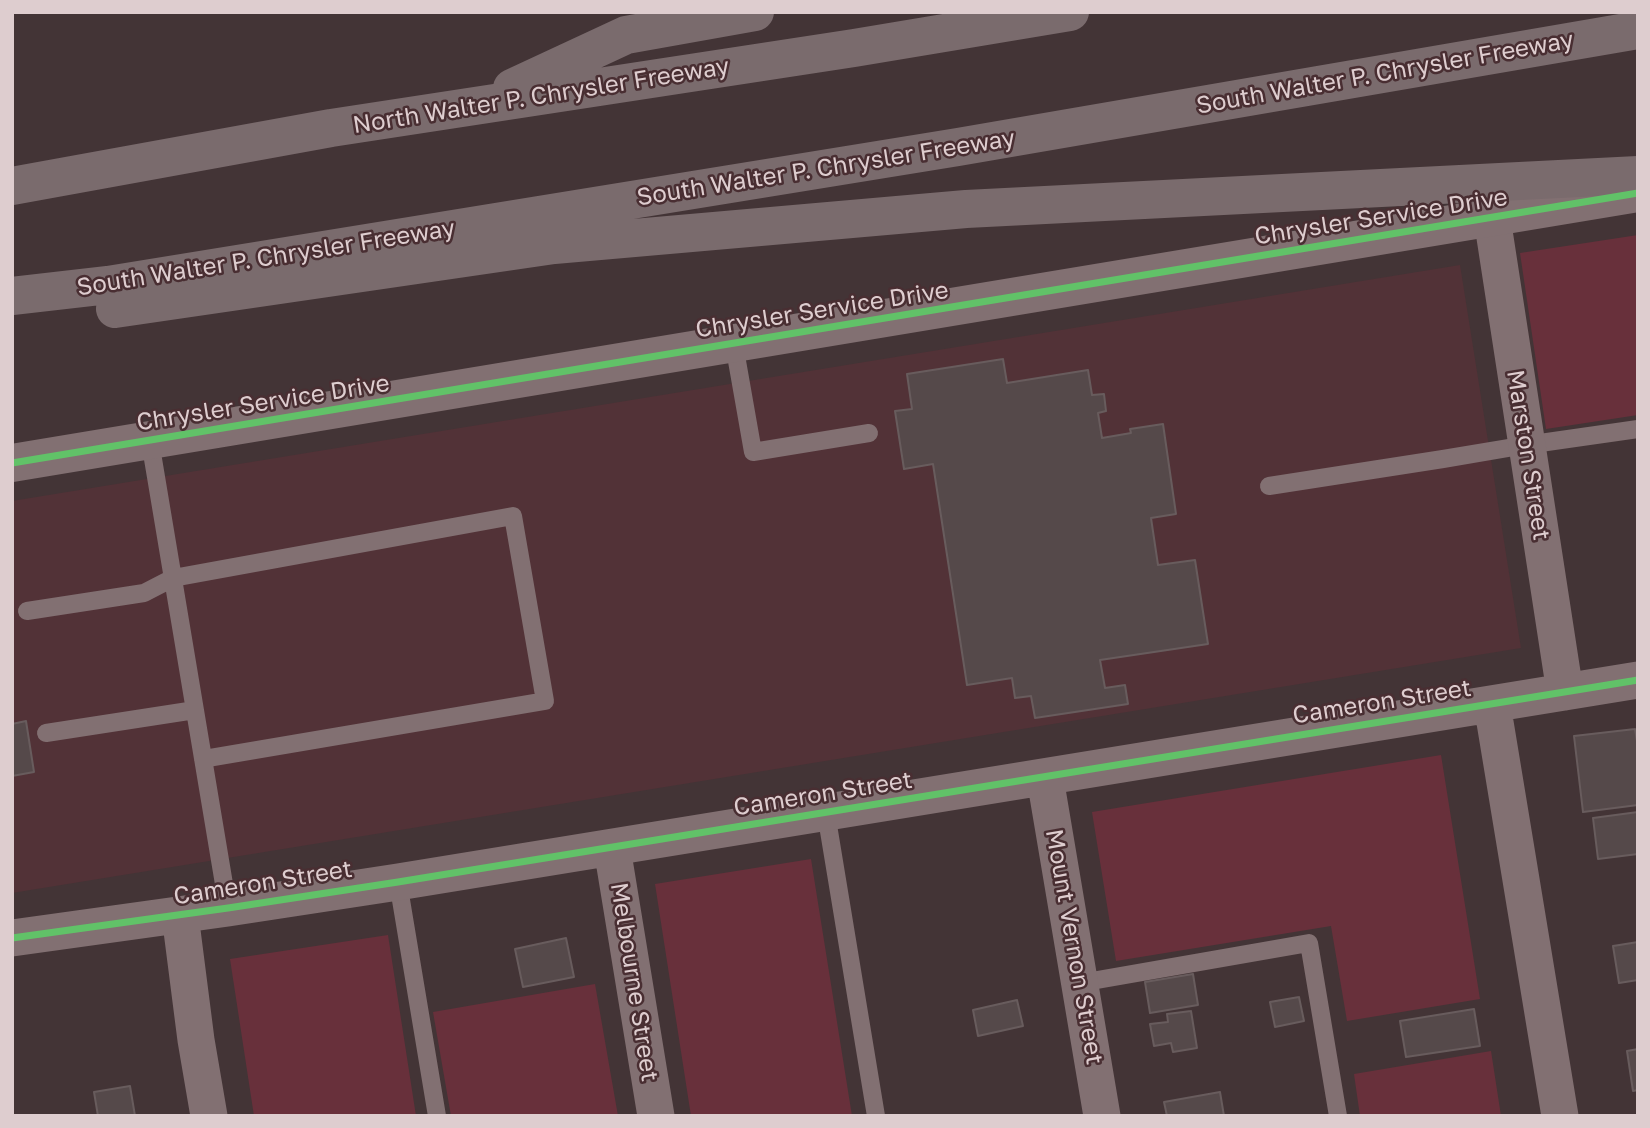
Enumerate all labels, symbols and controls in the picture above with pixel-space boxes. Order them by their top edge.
street label: South Walter P. Chrysler Freeway [1194,26,1576,120]
street label: North Walter P. Chrysler Freeway [351,52,731,140]
street label: South Walter P. Chrysler Freeway [635,124,1017,212]
street label: Chrysler Service Drive [1252,183,1510,251]
street label: South Walter P. Chrysler Freeway [75,214,457,302]
street label: Chrysler Service Drive [693,276,951,344]
street label: Marston Street [1500,368,1556,542]
street label: Chrysler Service Drive [134,369,392,437]
street label: Cameron Street [1291,674,1473,730]
street label: Cameron Street [732,766,914,822]
street label: Mount Vernon Street [1039,827,1109,1067]
street label: Cameron Street [172,855,354,911]
street label: Melbourne Street [604,880,664,1084]

